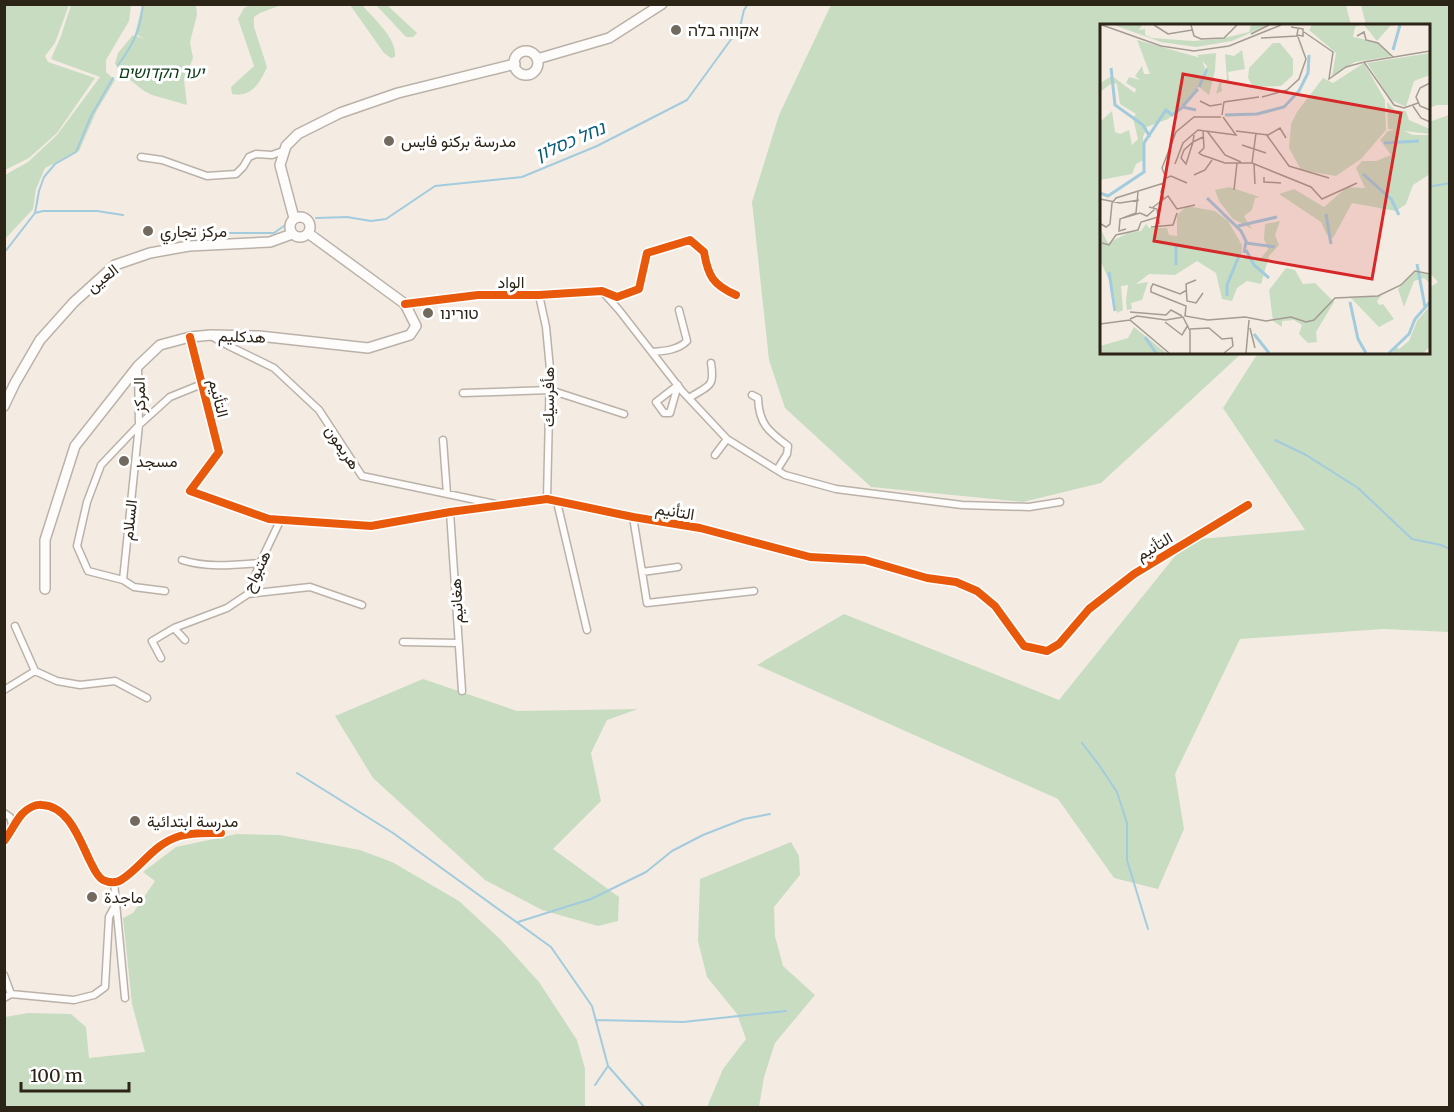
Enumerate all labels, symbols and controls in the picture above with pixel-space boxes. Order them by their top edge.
place label: אקווה בלה [688,20,759,40]
marker: אקווה בלה [669,23,683,37]
inset map [1100,24,1430,354]
park label: יער הקדושים [118,62,206,82]
water label: נחל כסלון [532,116,609,166]
place label: مدرسة بركنو فايس [401,131,516,152]
marker: مدرسة بركنو فايس [382,134,396,148]
place label: مركز تجاري [160,221,227,245]
marker: مركز تجاري [141,224,155,238]
street label: العين [82,259,123,298]
street label: الواد [498,272,524,293]
place label: טורינו [440,303,479,323]
marker: טורינו [421,306,435,320]
street label: هدكليم [218,325,266,348]
street label: هأفرسيك [538,367,559,427]
street label: المركز [129,377,150,414]
street label: التأنيم [204,377,233,420]
street label: هريمون [320,421,365,474]
place label: مسجد [136,451,177,471]
marker: مسجد [117,454,131,468]
street label: التأنيم [654,498,696,525]
street label: السلام [117,499,142,542]
street label: التأنيم [1132,527,1176,566]
street label: هتبواح [237,547,276,596]
street label: هغانيم [445,578,468,624]
place label: مدرسة ابتدائية [147,811,238,832]
marker: مدرسة ابتدائية [128,814,142,828]
place label: ماجدة [104,887,143,907]
marker: ماجدة [85,890,99,904]
scale bar [21,1055,129,1093]
text: 100 m [30,1064,83,1087]

